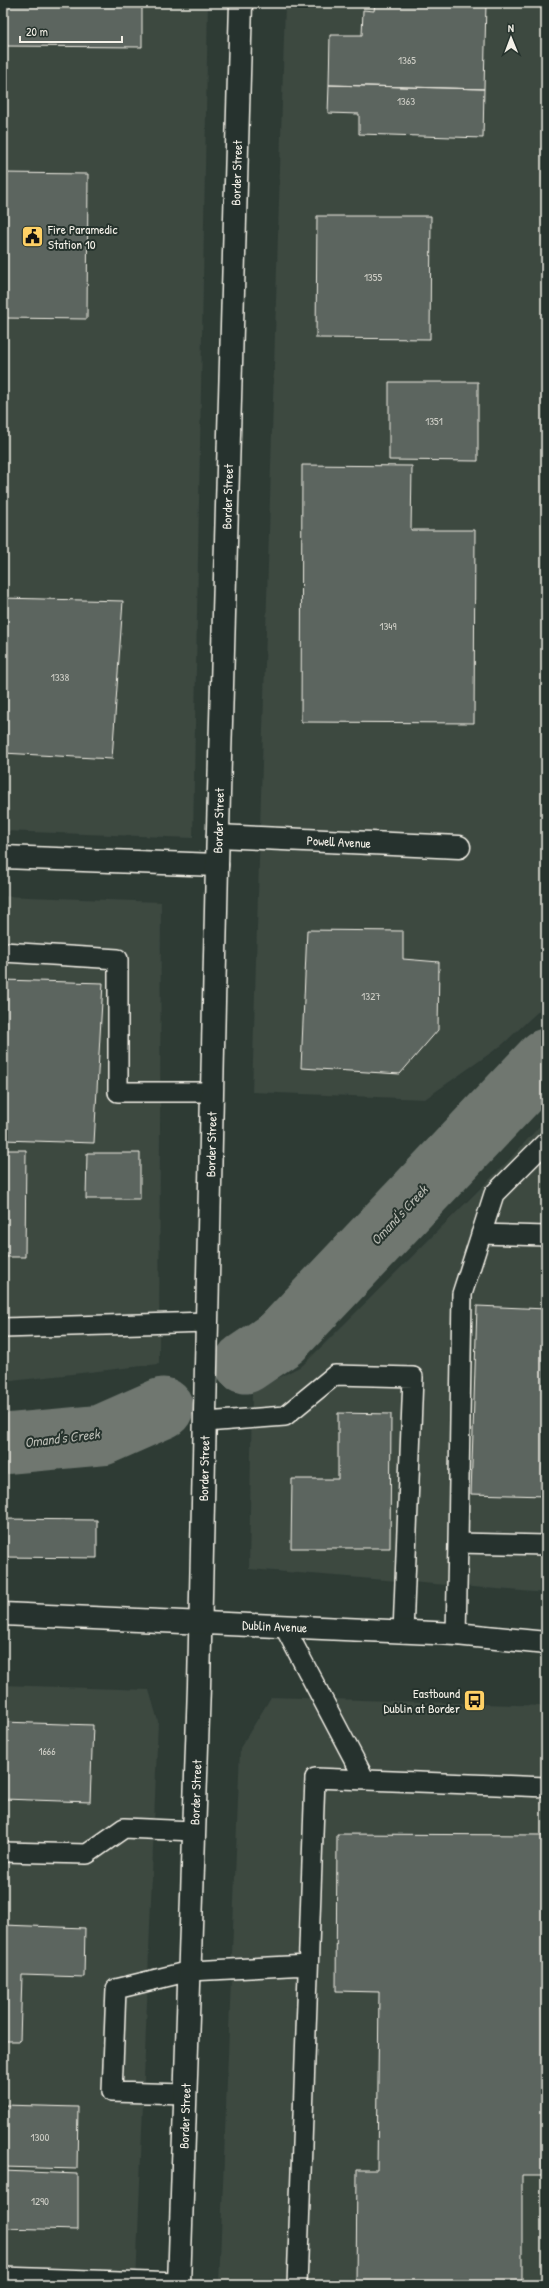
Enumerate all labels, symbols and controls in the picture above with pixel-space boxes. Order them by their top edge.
scale bar [20,18,122,44]
north arrow [491,18,531,58]
text: N [508,21,514,35]
text: 20 m [26,23,48,40]
house number: 1365 [398,53,416,67]
house number: 1363 [397,94,415,108]
street label: Border Street [226,139,246,206]
place label: Fire Paramedic Station 10 [47,220,117,253]
public building icon: Fire Paramedic Station 10 [19,223,45,249]
house number: 1355 [364,270,382,284]
house number: 1351 [425,414,443,428]
street label: Border Street [217,463,237,530]
house number: 1349 [379,619,397,633]
house number: 1338 [51,670,70,684]
street label: Border Street [208,787,228,854]
street label: Powell Avenue [306,831,371,852]
house number: 1327 [361,989,381,1003]
street label: Border Street [201,1111,221,1177]
water label: Omand's Creek [366,1180,432,1249]
water label: Omand's Creek [23,1423,102,1452]
street label: Border Street [194,1435,213,1501]
street label: Dublin Avenue [242,1616,308,1636]
place label: Eastbound Dublin at Border [383,1684,460,1717]
bus stop icon: Eastbound Dublin at Border [462,1687,488,1713]
house number: 1666 [38,1744,56,1758]
street label: Border Street [185,1759,206,1825]
street label: Border Street [175,2083,195,2149]
house number: 1300 [31,2130,49,2144]
house number: 1290 [31,2194,49,2208]

